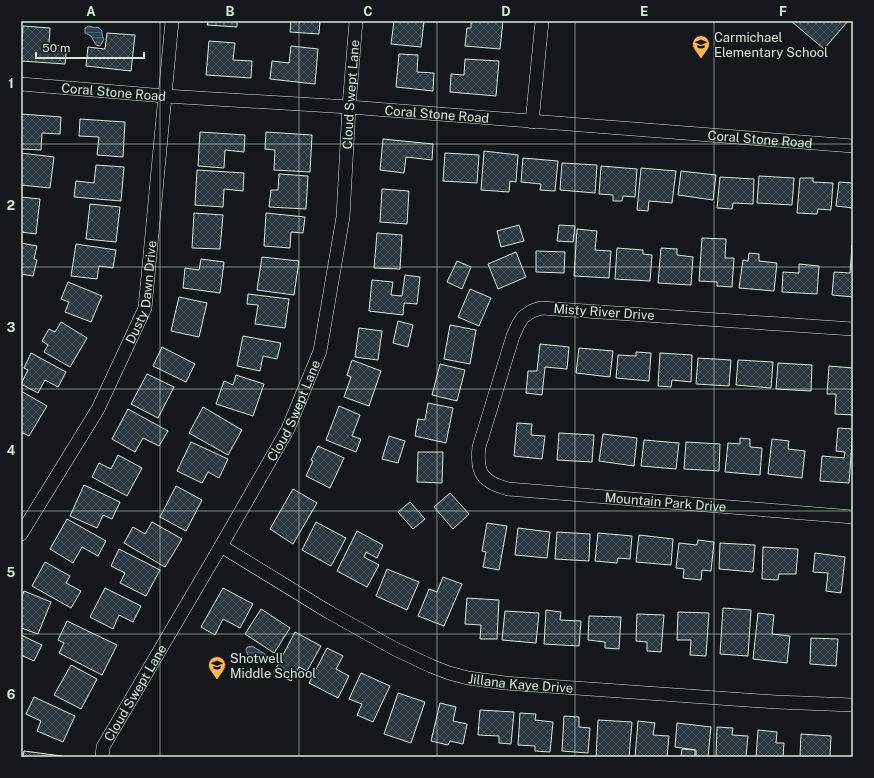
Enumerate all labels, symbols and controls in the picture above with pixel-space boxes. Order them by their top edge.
text: A [86,4,96,19]
text: B [226,4,235,19]
text: C [363,4,373,19]
text: D [501,4,511,19]
text: E [640,4,648,19]
text: F [779,4,787,19]
place label: Carmichael Elementary School [714,30,828,60]
scale bar [36,34,144,60]
school or university icon: Carmichael Elementary School [691,34,711,59]
street label: Cloud Swept Lane [339,39,362,150]
text: 50 m [42,41,70,55]
text: 1 [8,76,14,91]
street label: Coral Stone Road [61,80,167,104]
street label: Coral Stone Road [384,102,490,125]
street label: Coral Stone Road [707,127,813,150]
text: 2 [7,198,15,213]
street label: Dusty Dawn Drive [122,240,159,346]
street label: Misty River Drive [553,301,655,323]
text: 3 [7,320,16,335]
street label: Cloud Swept Lane [264,358,323,464]
text: 4 [7,443,16,458]
street label: Mountain Park Drive [604,489,727,514]
text: 5 [7,565,16,580]
street label: Cloud Swept Lane [101,642,169,744]
place label: Shotwell Middle School [230,651,316,681]
school or university icon: Shotwell Middle School [207,655,227,680]
street label: Jillana Kaye Drive [467,671,574,695]
text: 6 [7,687,16,702]

